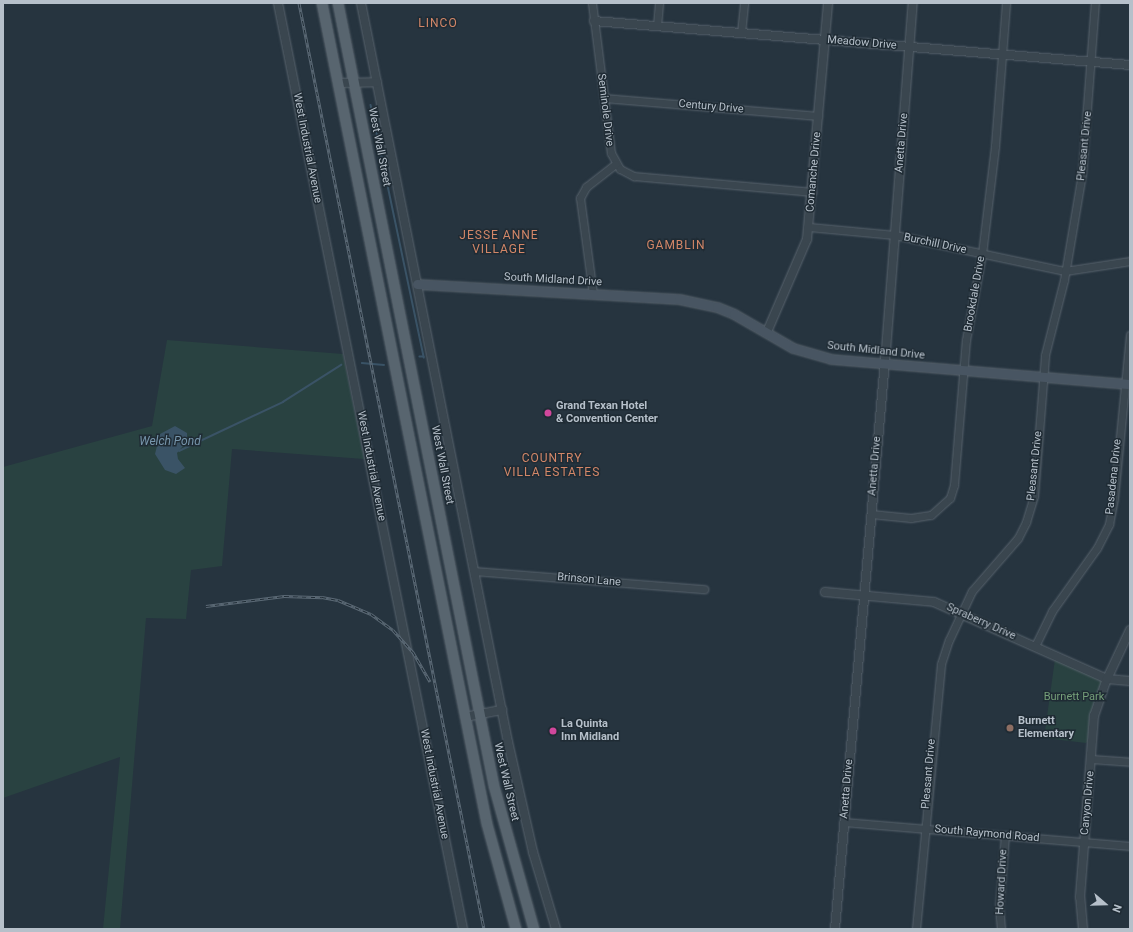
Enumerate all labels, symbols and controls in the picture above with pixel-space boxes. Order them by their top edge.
district label: LINCO [418,17,458,31]
street label: Meadow Drive [827,33,897,53]
street label: Seminole Drive [594,73,616,147]
street label: West Industrial Avenue [290,92,324,204]
street label: Century Drive [678,98,744,116]
street label: West Wall Street [365,106,393,188]
street label: Pleasant Drive [1075,110,1095,182]
street label: Anetta Drive [893,113,911,173]
street label: Comanche Drive [804,131,824,213]
district label: JESSE ANNE VILLAGE [459,229,539,257]
street label: Burchill Drive [902,231,968,257]
district label: GAMBLIN [646,239,706,253]
street label: Brookdale Drive [962,255,988,333]
street label: South Midland Drive [504,271,602,289]
street label: South Midland Drive [827,339,925,363]
place label: Grand Texan Hotel & Convention Center [556,400,658,426]
marker: Grand Texan Hotel & Convention Center [543,408,553,418]
street label: West Industrial Avenue [354,410,388,522]
street label: West Wall Street [428,424,456,506]
street label: Pleasant Drive [1025,430,1045,502]
water label: Welch Pond [139,435,201,449]
street label: Anetta Drive [866,436,884,496]
street label: Pasadena Drive [1103,438,1125,516]
district label: COUNTRY VILLA ESTATES [504,452,600,480]
street label: Brinson Lane [557,571,621,589]
street label: Spraberry Drive [944,601,1018,643]
park label: Burnett Park [1044,690,1104,704]
place label: Burnett Elementary [1018,715,1074,741]
place label: La Quinta Inn Midland [561,718,619,744]
marker: Burnett Elementary [1005,723,1015,733]
marker: La Quinta Inn Midland [548,726,558,736]
street label: West Industrial Avenue [417,728,451,840]
street label: Pleasant Drive [919,738,939,810]
street label: West Wall Street [491,741,521,823]
street label: Anetta Drive [838,759,856,819]
street label: Canyon Drive [1079,770,1097,836]
street label: South Raymond Road [934,823,1040,845]
street label: Howard Drive [994,849,1010,915]
north arrow [1085,884,1125,924]
text: N [1109,902,1124,914]

